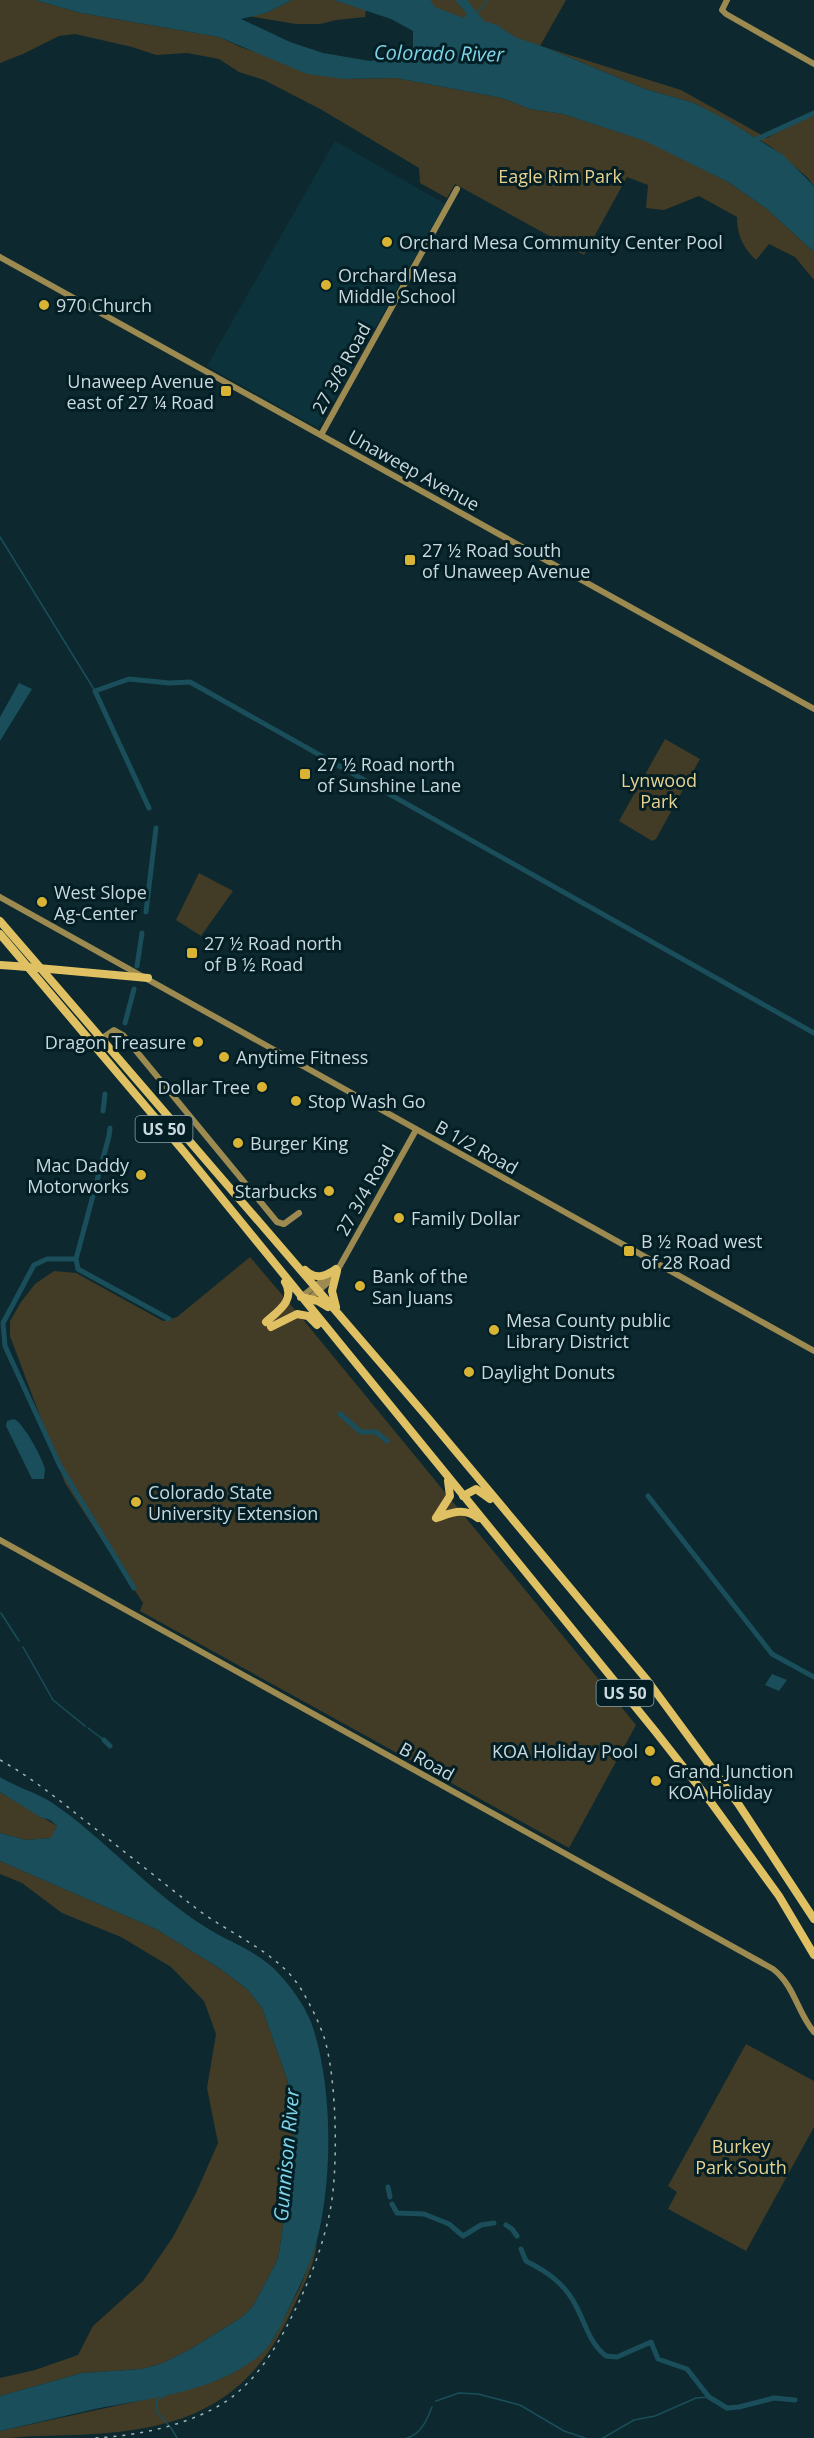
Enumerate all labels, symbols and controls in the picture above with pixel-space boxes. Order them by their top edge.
water label: Colorado River [374,38,505,68]
park label: Eagle Rim Park [498,164,622,188]
place label: Orchard Mesa Community Center Pool [399,230,723,254]
marker: Orchard Mesa Community Center Pool [380,235,394,249]
place label: Orchard Mesa Middle School [338,263,457,308]
marker: Orchard Mesa Middle School [319,278,333,292]
place label: 970 Church [56,293,152,317]
marker: 970 Church [37,298,51,312]
street label: 27 3/8 Road [306,318,376,418]
place label: Unaweep Avenue east of 27 ¼ Road [66,369,214,414]
marker: Unaweep Avenue east of 27 ¼ Road [219,384,233,398]
street label: Unaweep Avenue [344,424,484,516]
place label: 27 ½ Road south of Unaweep Avenue [422,538,590,583]
marker: 27 ½ Road south of Unaweep Avenue [403,553,417,567]
place label: 27 ½ Road north of Sunshine Lane [317,752,461,797]
marker: 27 ½ Road north of Sunshine Lane [298,767,312,781]
park label: Lynwood Park [621,768,697,813]
place label: West Slope Ag-Center [54,880,147,925]
marker: West Slope Ag-Center [35,895,49,909]
place label: 27 ½ Road north of B ½ Road [204,931,342,976]
marker: 27 ½ Road north of B ½ Road [185,946,199,960]
place label: Dragon Treasure [45,1030,186,1054]
marker: Dragon Treasure [191,1035,205,1049]
place label: Anytime Fitness [236,1045,368,1069]
marker: Anytime Fitness [217,1050,231,1064]
place label: Dollar Tree [158,1075,250,1099]
marker: Dollar Tree [255,1080,269,1094]
place label: Stop Wash Go [308,1089,426,1113]
marker: Stop Wash Go [289,1094,303,1108]
street label: B 1/2 Road [431,1114,523,1180]
road number: US 50 [136,1116,192,1142]
place label: Burger King [250,1131,349,1155]
marker: Burger King [231,1136,245,1150]
street label: 27 3/4 Road [330,1140,400,1240]
place label: Mac Daddy Motorworks [27,1153,130,1198]
marker: Mac Daddy Motorworks [134,1168,148,1182]
place label: Starbucks [235,1179,317,1203]
marker: Starbucks [322,1184,336,1198]
place label: Family Dollar [411,1206,521,1230]
marker: Family Dollar [392,1211,406,1225]
place label: B ½ Road west of 28 Road [641,1229,762,1274]
marker: B ½ Road west of 28 Road [622,1244,636,1258]
place label: Bank of the San Juans [372,1264,468,1309]
marker: Bank of the San Juans [353,1279,367,1293]
place label: Mesa County public Library District [506,1308,671,1353]
marker: Mesa County public Library District [487,1323,501,1337]
place label: Daylight Donuts [481,1360,615,1384]
marker: Daylight Donuts [462,1365,476,1379]
place label: Colorado State University Extension [148,1480,318,1525]
marker: Colorado State University Extension [129,1495,143,1509]
road number: US 50 [596,1680,654,1706]
street label: B Road [395,1736,459,1786]
place label: KOA Holiday Pool [492,1739,638,1763]
marker: KOA Holiday Pool [643,1744,657,1758]
place label: Grand Junction KOA Holiday [668,1759,794,1804]
marker: Grand Junction KOA Holiday [649,1774,663,1788]
water label: Gunnison River [267,2086,305,2223]
park label: Burkey Park South [695,2134,787,2179]

